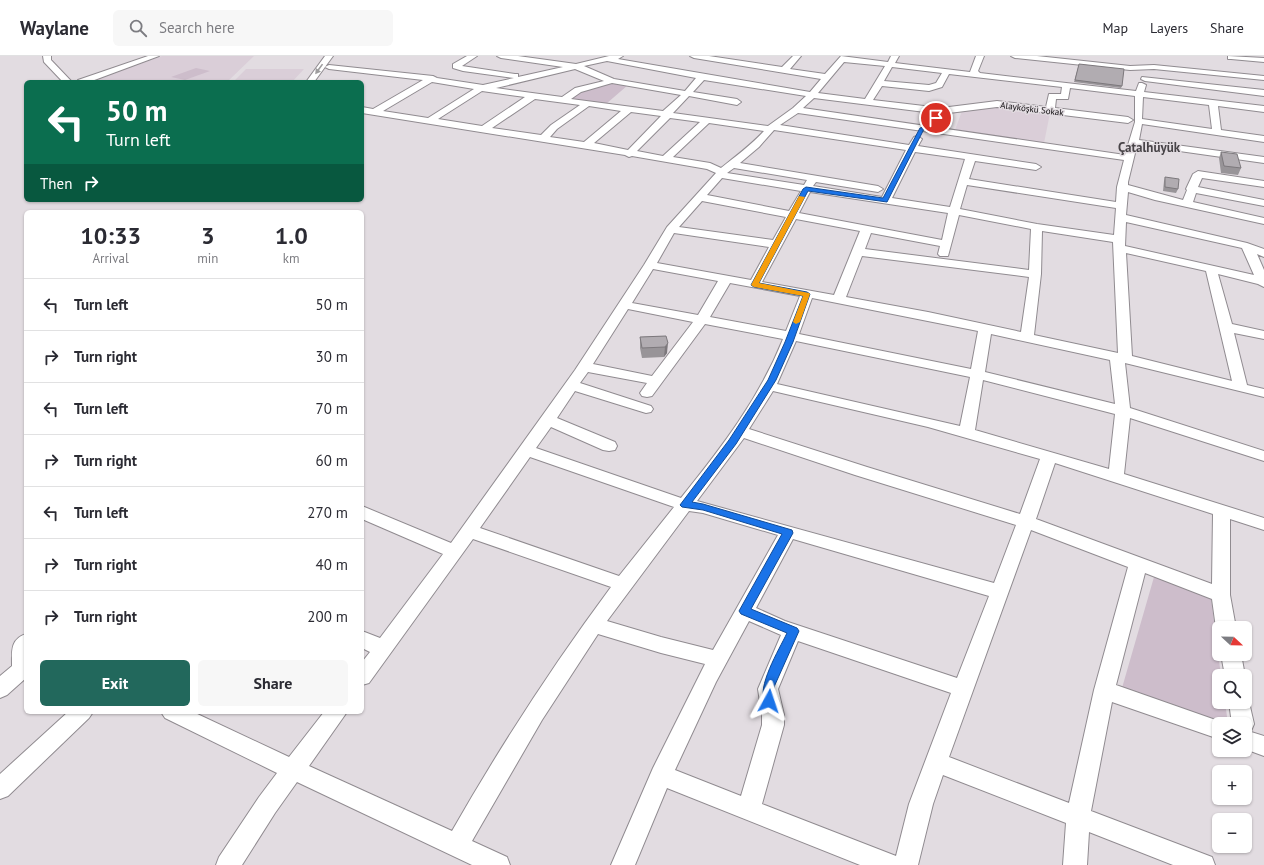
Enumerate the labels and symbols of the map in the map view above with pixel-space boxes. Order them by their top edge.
one-way arrow [315,64,323,74]
street label: Alayköşkü Sokak [1000,99,1065,118]
pin [919,101,953,135]
district label: Çatalhüyük [1118,139,1181,156]
north arrow [1212,621,1252,661]
position arrow [748,680,790,722]

